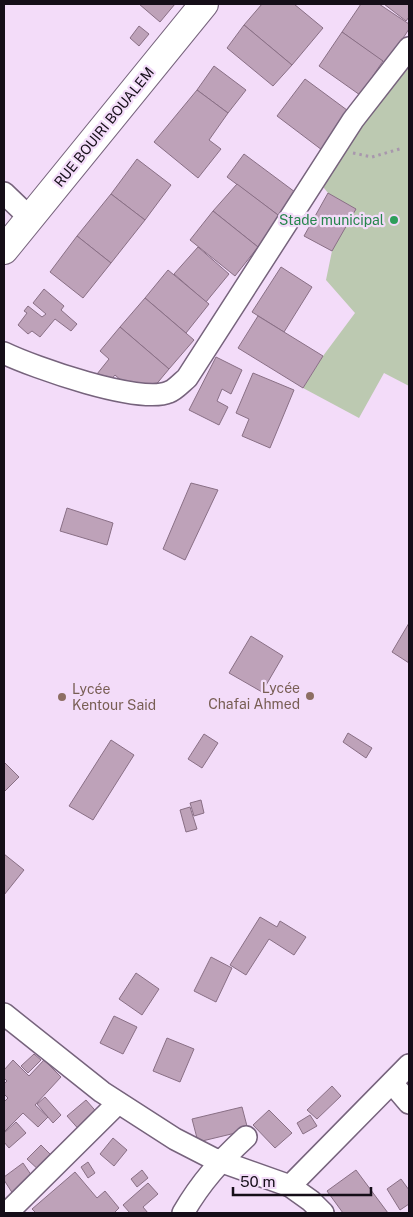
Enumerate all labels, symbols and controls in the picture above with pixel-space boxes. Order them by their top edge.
street label: RUE BOUIRI BOUALEM [51,64,157,190]
place label: Stade municipal [279,212,384,228]
marker: Stade municipal [388,214,400,226]
place label: Lycée Chafai Ahmed [208,680,300,712]
place label: Lycée Kentour Said [72,681,156,713]
marker: Lycée Chafai Ahmed [304,690,316,702]
marker: Lycée Kentour Said [56,691,68,703]
scale bar [233,1164,370,1196]
text: 50 m [240,1173,275,1190]

